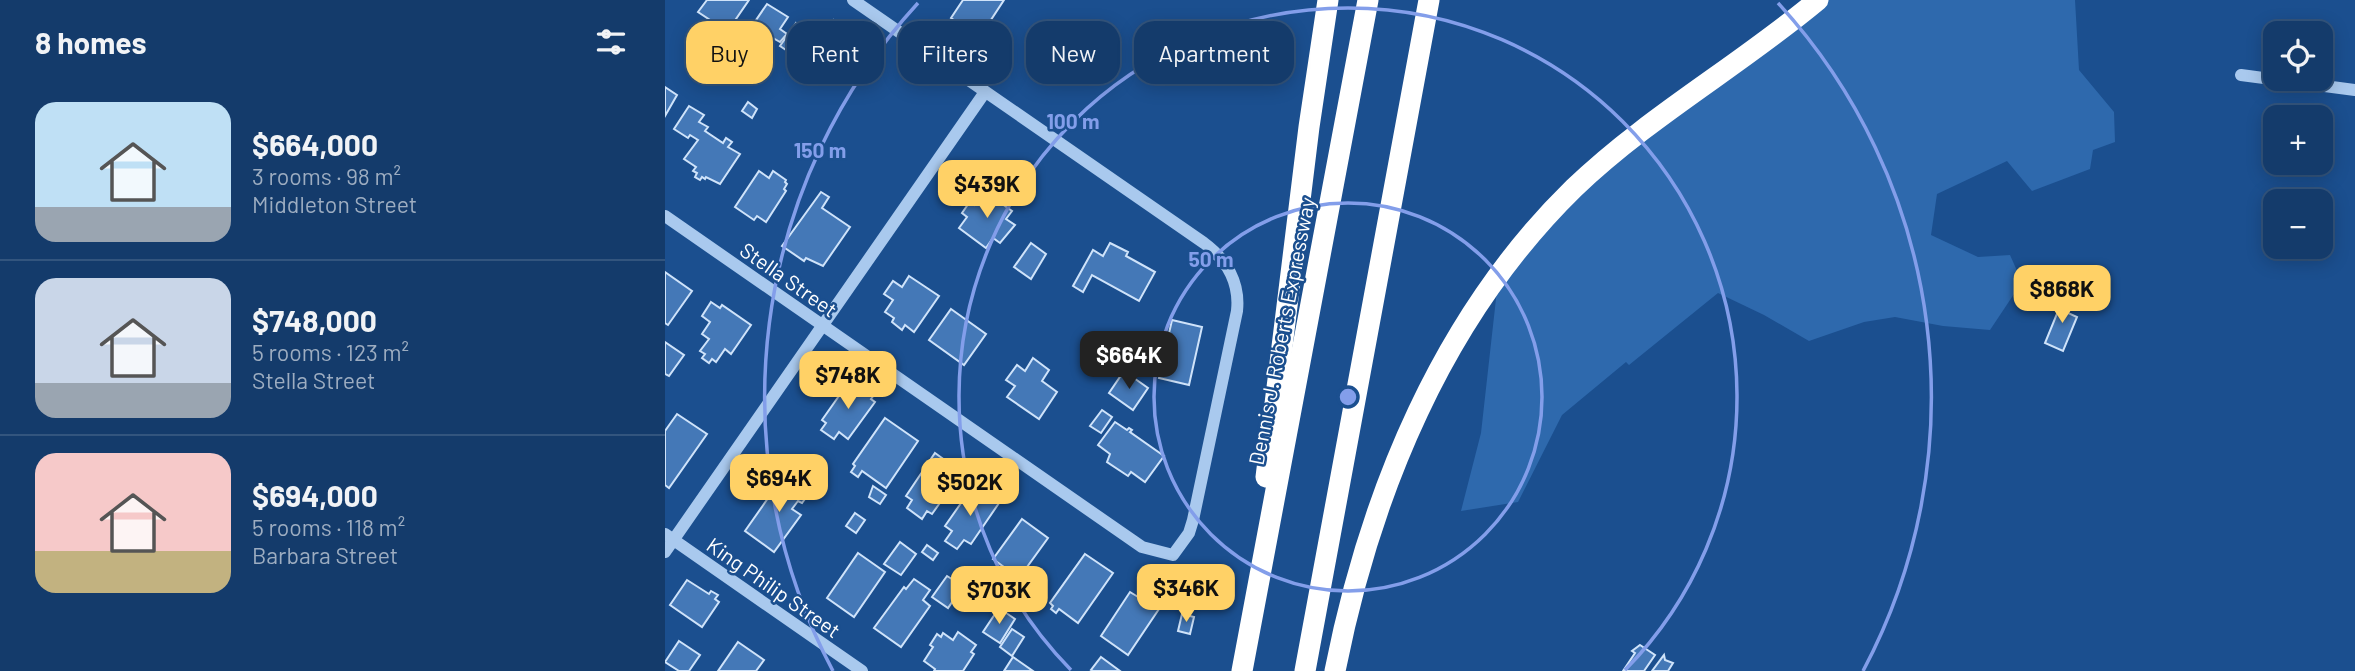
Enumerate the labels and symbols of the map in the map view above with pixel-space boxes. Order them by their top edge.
text: 100 m [1046,108,1100,133]
text: 150 m [794,137,846,162]
pin: $439K [938,160,1036,220]
street label: Dennis J. Roberts Expressway [1243,195,1319,467]
street label: Stella Street [736,236,842,322]
text: 50 m [1188,246,1234,271]
pin: $868K [2013,266,2111,325]
pin: $664K [1080,332,1178,391]
pin: $748K [799,352,897,411]
centre of rings [1336,385,1360,409]
pin: $694K [730,454,828,514]
pin: $502K [921,458,1019,518]
street label: King Philip Street [702,532,846,642]
pin: $346K [1137,564,1235,624]
pin: $703K [950,566,1048,626]

